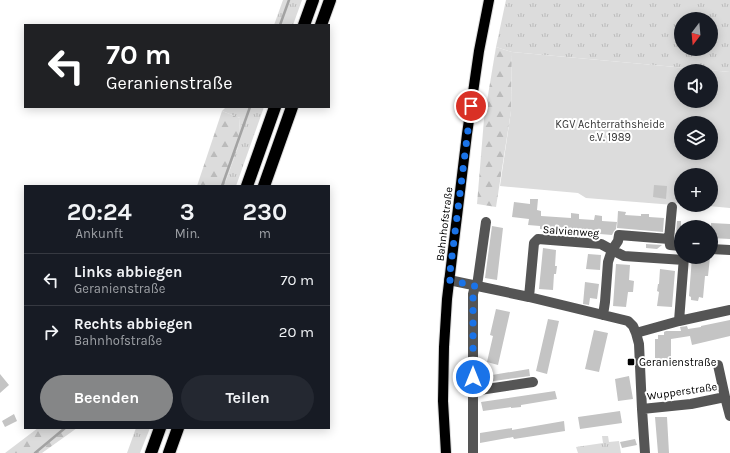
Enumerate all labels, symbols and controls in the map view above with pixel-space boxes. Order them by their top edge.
north arrow [674,12,718,56]
map controls [674,12,718,264]
text: 70 m [106,38,171,71]
icon: left [40,40,92,92]
button: sound [674,64,718,108]
text: Geranienstraße [106,72,233,94]
pin [454,89,488,123]
icon: arrive [460,95,482,117]
button: layers [674,116,718,160]
park label: KGV Achterrathsheide e.V. 1989 [555,118,665,144]
button: + [674,168,718,212]
street label: Bahnhofstraße [433,186,456,262]
text: 20:24 [67,198,132,226]
text: 3 [180,198,195,226]
text: 230 [243,198,287,226]
button: − [674,220,718,264]
street label: Salvienweg [542,223,600,240]
text: Ankunft [75,226,123,241]
text: Min. [175,226,200,241]
text: m [259,226,271,241]
text: Links abbiegen [74,263,182,281]
icon: left [40,269,62,291]
text: 70 m [280,271,314,289]
text: Geranienstraße [74,281,165,296]
text: Rechts abbiegen [74,315,193,333]
icon: right [40,321,62,343]
text: 20 m [279,323,314,341]
text: Bahnhofstraße [74,333,162,348]
position arrow [452,356,494,398]
place label: Geranienstraße [639,356,717,369]
marker: Geranienstraße [626,357,636,367]
button: Beenden [40,375,173,421]
button: Teilen [181,375,314,421]
street label: Wupperstraße [646,380,718,403]

